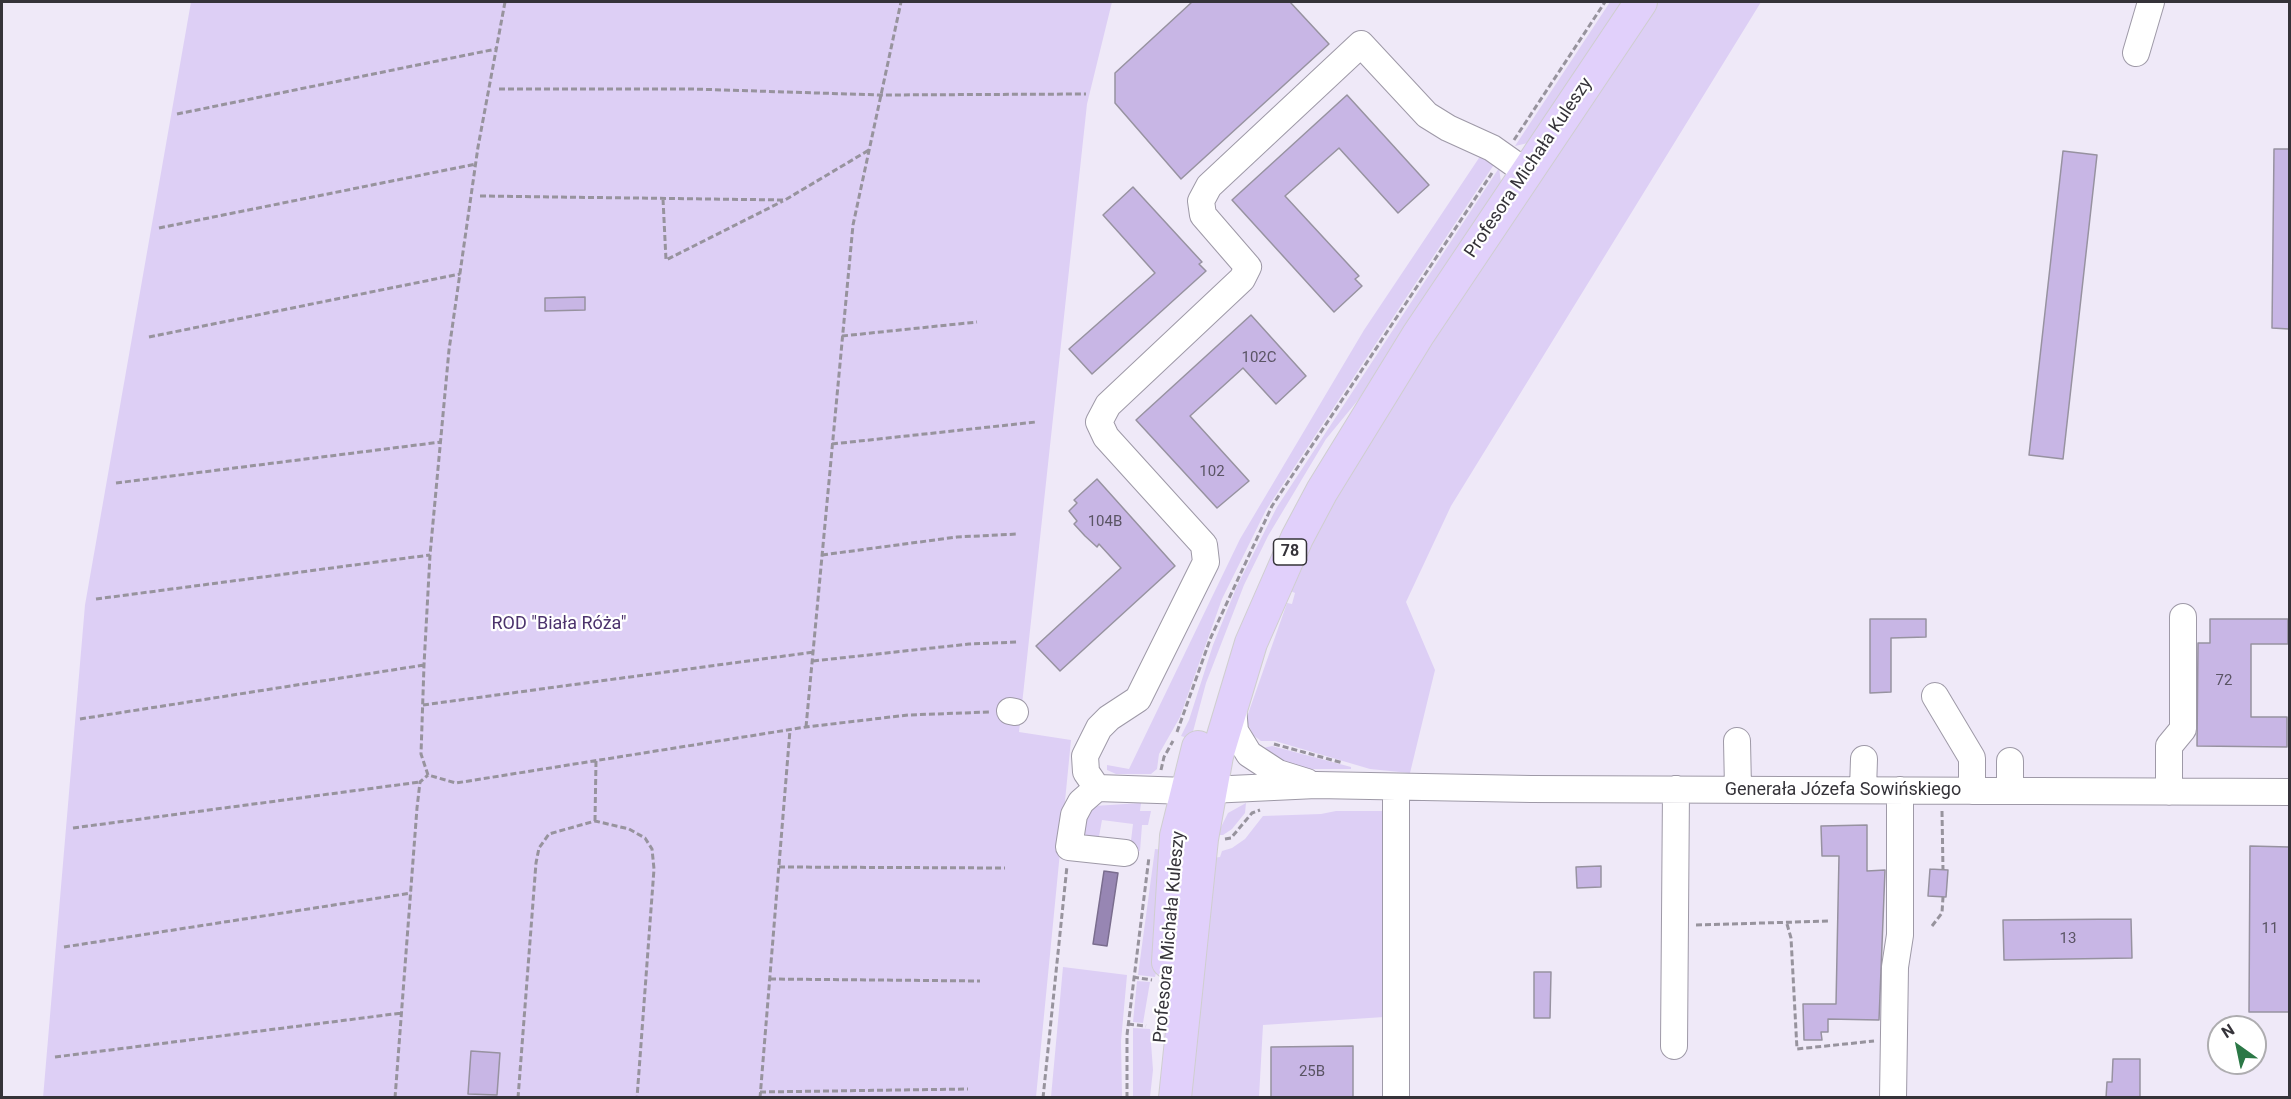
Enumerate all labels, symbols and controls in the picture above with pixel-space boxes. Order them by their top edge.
street label: Profesora Michała Kuleszy [1461,74,1597,262]
house number: 102C [1241,349,1277,367]
house number: 102 [1199,463,1225,481]
house number: 104B [1088,513,1122,531]
road number: 78 [1274,539,1306,565]
park label: ROD "Biała Róża" [491,613,627,635]
house number: 72 [2216,672,2232,690]
street label: Generała Józefa Sowińskiego [1725,779,1961,801]
street label: Profesora Michała Kuleszy [1150,830,1190,1044]
house number: 11 [2262,920,2278,938]
house number: 13 [2060,930,2076,948]
north arrow [2207,1015,2267,1075]
text: N [2218,1020,2238,1042]
house number: 25B [1299,1063,1325,1081]

